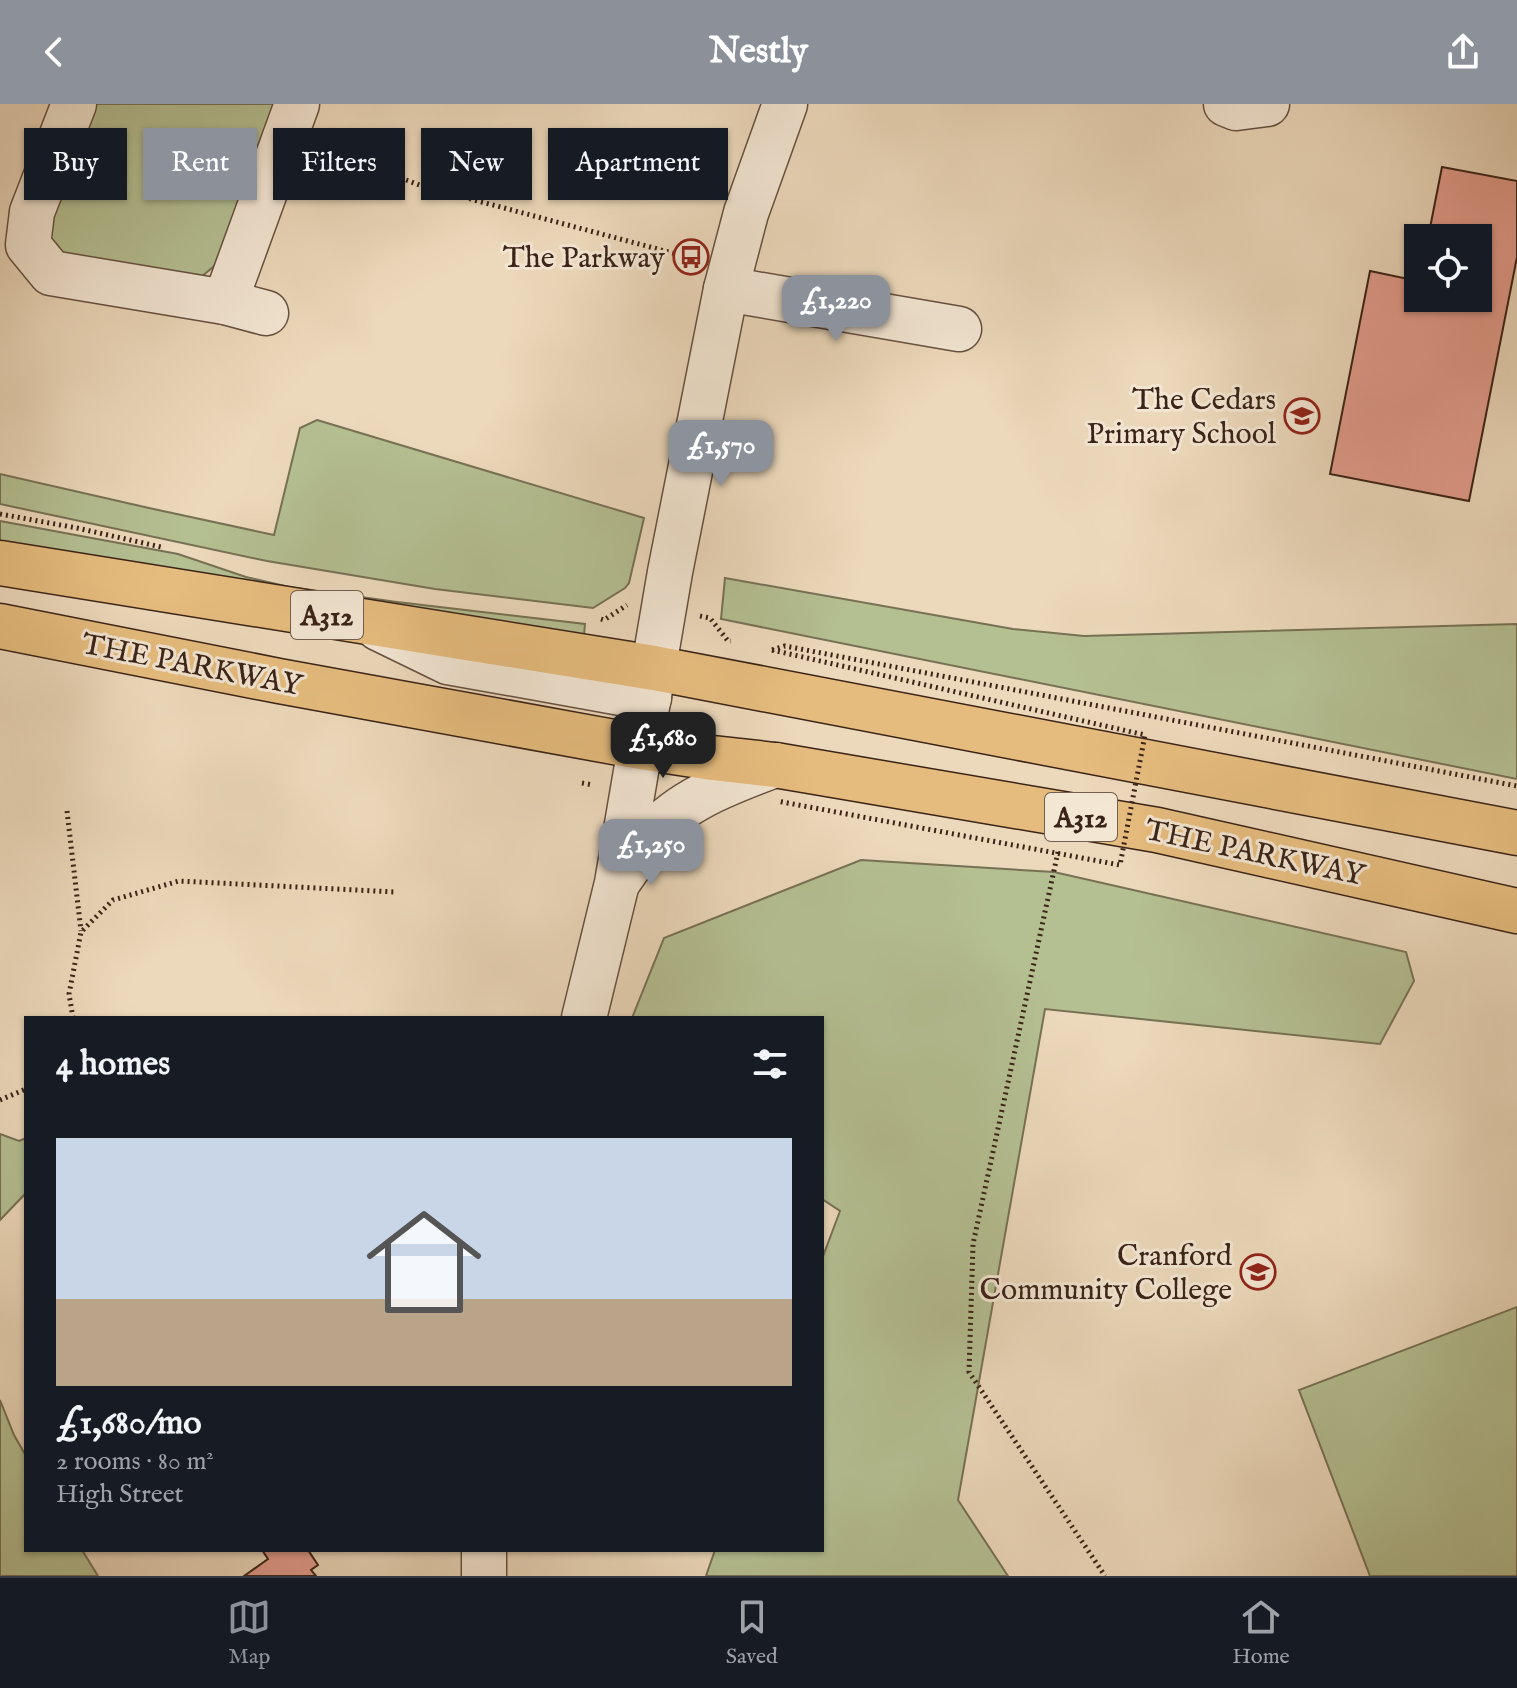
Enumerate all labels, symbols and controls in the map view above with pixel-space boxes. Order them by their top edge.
text: Nestly [709,29,808,75]
icon: back [32,30,76,74]
icon: share [1441,30,1485,74]
chip: Buy [24,128,127,200]
chip: Rent [143,128,257,200]
chip: Filters [273,128,405,200]
chip: New [421,128,532,200]
chip: Apartment [548,128,728,200]
map controls [1404,224,1492,312]
button: locate [1404,224,1492,312]
bus stop icon: The Parkway [672,238,710,276]
place label: The Parkway [503,240,665,278]
pin: £1,220 [771,275,901,343]
text: £1,220 [800,284,872,317]
place label: The Cedars Primary School [1087,382,1277,454]
school or university icon: The Cedars Primary School [1283,397,1321,435]
pin: £1,570 [656,420,786,488]
text: £1,570 [687,429,755,462]
road number: A312 [291,591,363,639]
street label: THE PARKWAY [78,626,306,706]
pin: £1,680 [598,712,728,780]
text: £1,680 [629,721,697,754]
road number: A312 [1045,793,1117,841]
street label: THE PARKWAY [1141,812,1369,896]
pin: £1,250 [586,819,716,887]
text: £1,250 [617,828,685,861]
icon: filters [748,1042,792,1086]
text: 4 homes [56,1043,170,1086]
icon: home [352,1190,496,1334]
place label: Cranford Community College [980,1238,1233,1310]
school or university icon: Cranford Community College [1239,1253,1277,1291]
text: £1,680/mo [56,1402,202,1445]
text: 2 rooms · 80 m² [56,1445,214,1478]
text: High Street [56,1478,184,1511]
tab: Map [227,1595,271,1671]
tab: Saved [726,1595,778,1671]
tab: Home [1232,1595,1290,1671]

